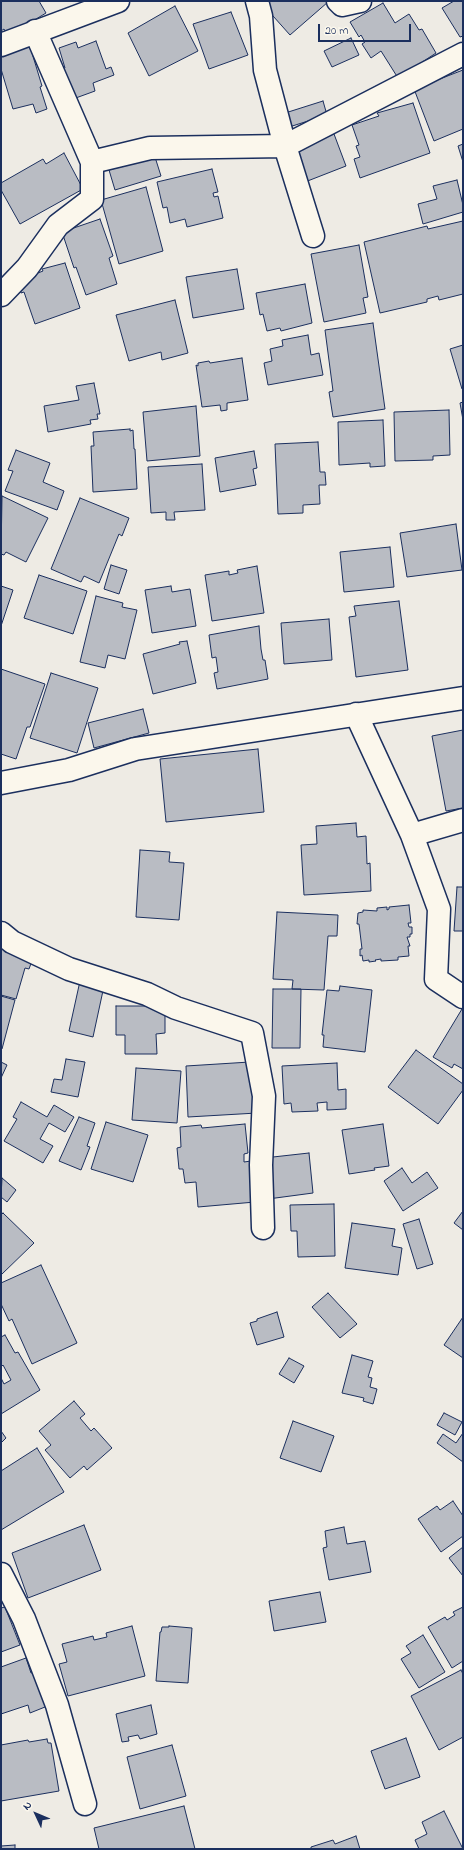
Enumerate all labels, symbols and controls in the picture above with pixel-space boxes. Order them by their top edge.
scale bar [320,16,413,42]
text: 20 m [325,22,348,40]
north arrow [16,1794,56,1834]
text: N [19,1797,36,1814]

